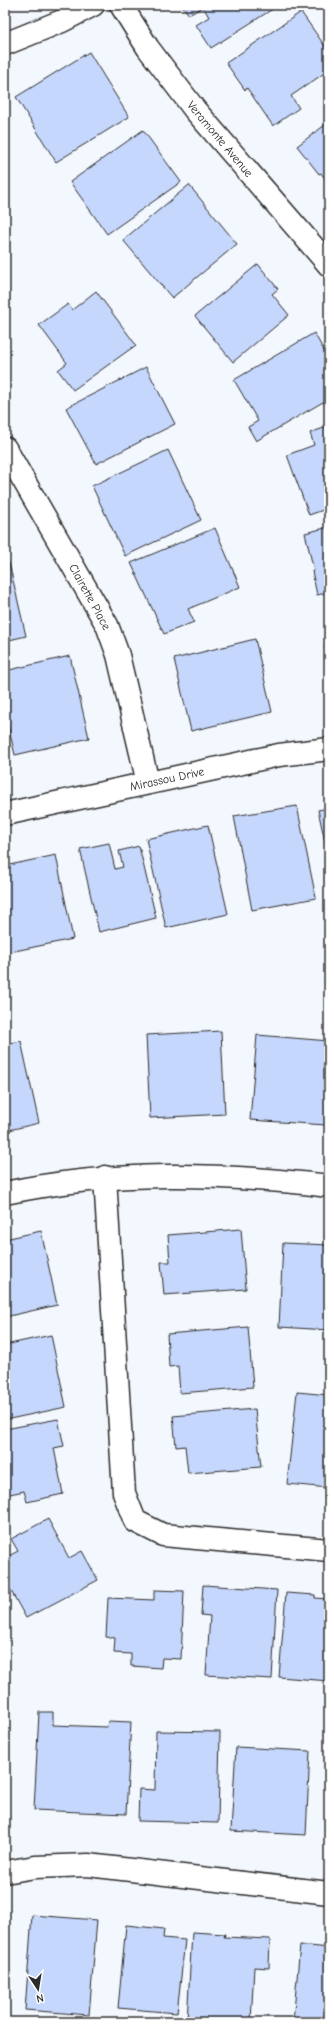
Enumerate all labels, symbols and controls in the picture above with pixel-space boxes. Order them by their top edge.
street label: Veramonte Avenue [184,98,256,180]
street label: Clairette Place [66,562,114,632]
street label: Mirassou Drive [128,764,206,794]
north arrow [18,1969,58,2009]
text: N [35,1991,45,2005]

